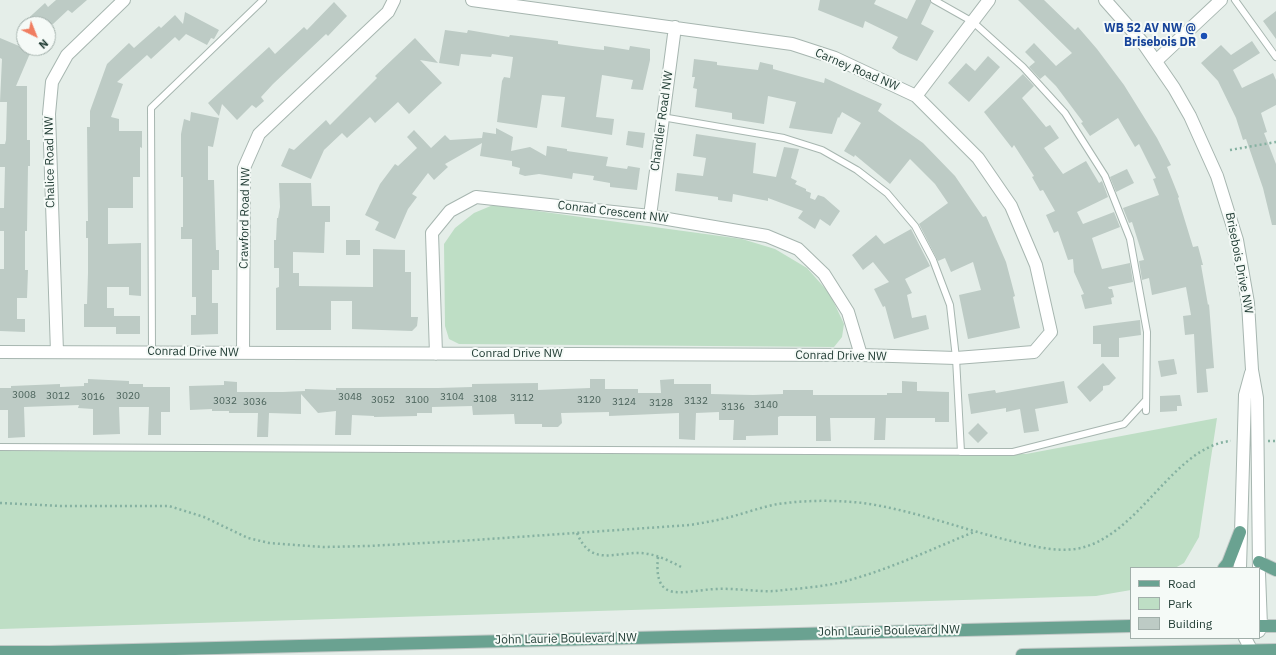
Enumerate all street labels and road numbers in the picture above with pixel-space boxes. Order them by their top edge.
street label: Carney Road NW [813,46,901,94]
street label: Chandler Road NW [648,70,676,172]
street label: Chalice Road NW [42,116,58,208]
street label: Crawford Road NW [237,167,253,269]
street label: Conrad Crescent NW [557,198,669,226]
street label: Brisebois Drive NW [1222,211,1256,315]
street label: Conrad Drive NW [147,344,239,360]
street label: Conrad Drive NW [471,347,563,361]
street label: Conrad Drive NW [795,348,887,364]
street label: John Laurie Boulevard NW [818,623,960,639]
street label: John Laurie Boulevard NW [495,631,637,647]

